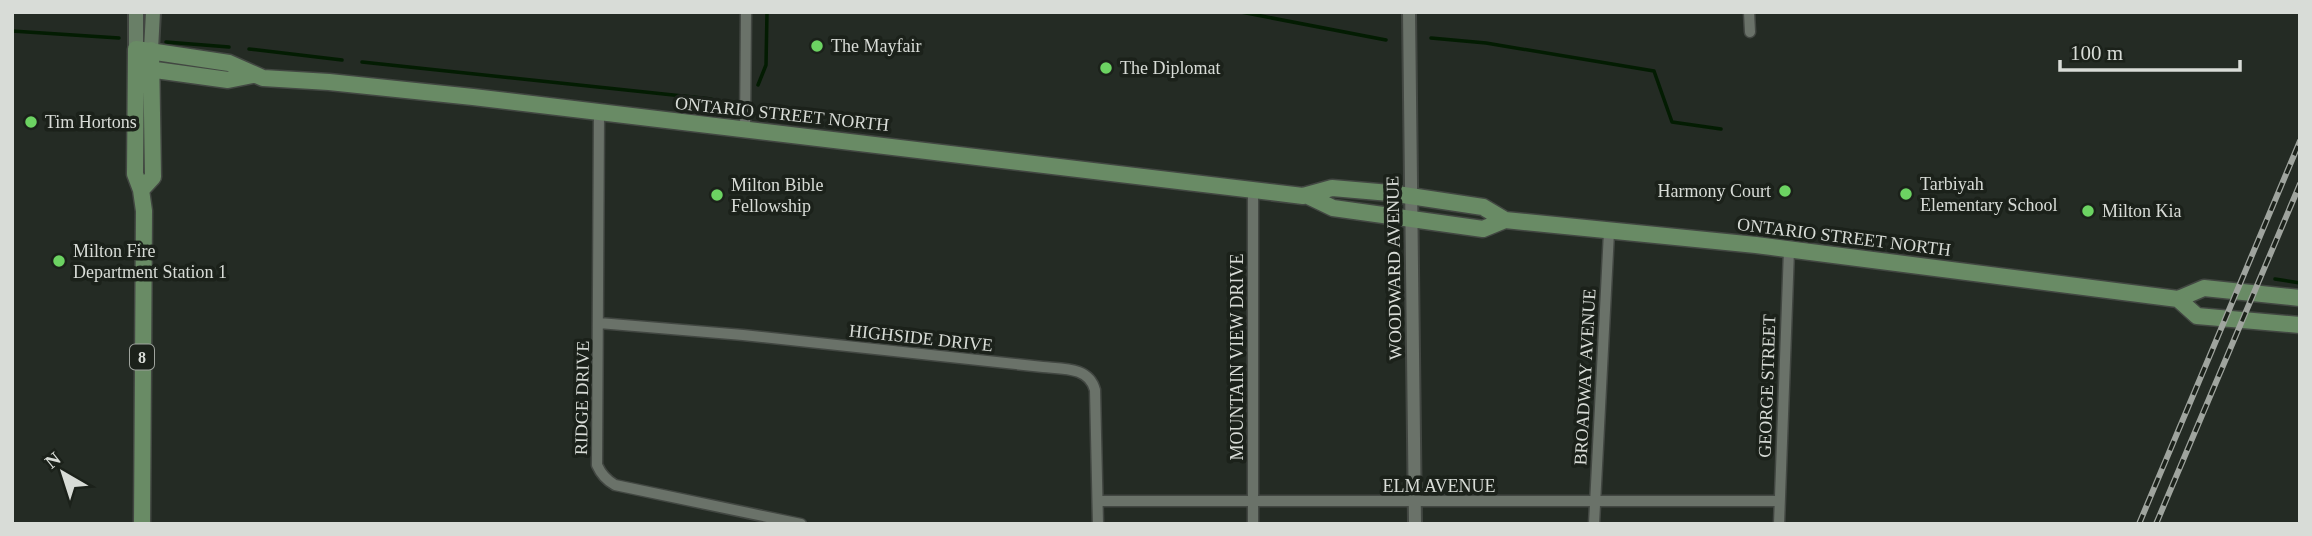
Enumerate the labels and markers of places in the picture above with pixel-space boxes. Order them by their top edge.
place label: The Mayfair [831,36,921,56]
marker: The Mayfair [809,38,825,54]
place label: The Diplomat [1120,58,1220,78]
marker: The Diplomat [1098,60,1114,76]
place label: Tim Hortons [45,112,137,132]
marker: Tim Hortons [23,114,39,130]
place label: Tarbiyah Elementary School [1920,174,2057,215]
place label: Milton Bible Fellowship [731,175,824,216]
place label: Harmony Court [1658,181,1771,201]
marker: Harmony Court [1777,183,1793,199]
marker: Tarbiyah Elementary School [1898,186,1914,202]
marker: Milton Bible Fellowship [709,187,725,203]
place label: Milton Kia [2102,201,2182,221]
marker: Milton Kia [2080,203,2096,219]
place label: Milton Fire Department Station 1 [73,241,227,282]
marker: Milton Fire Department Station 1 [51,253,67,269]

